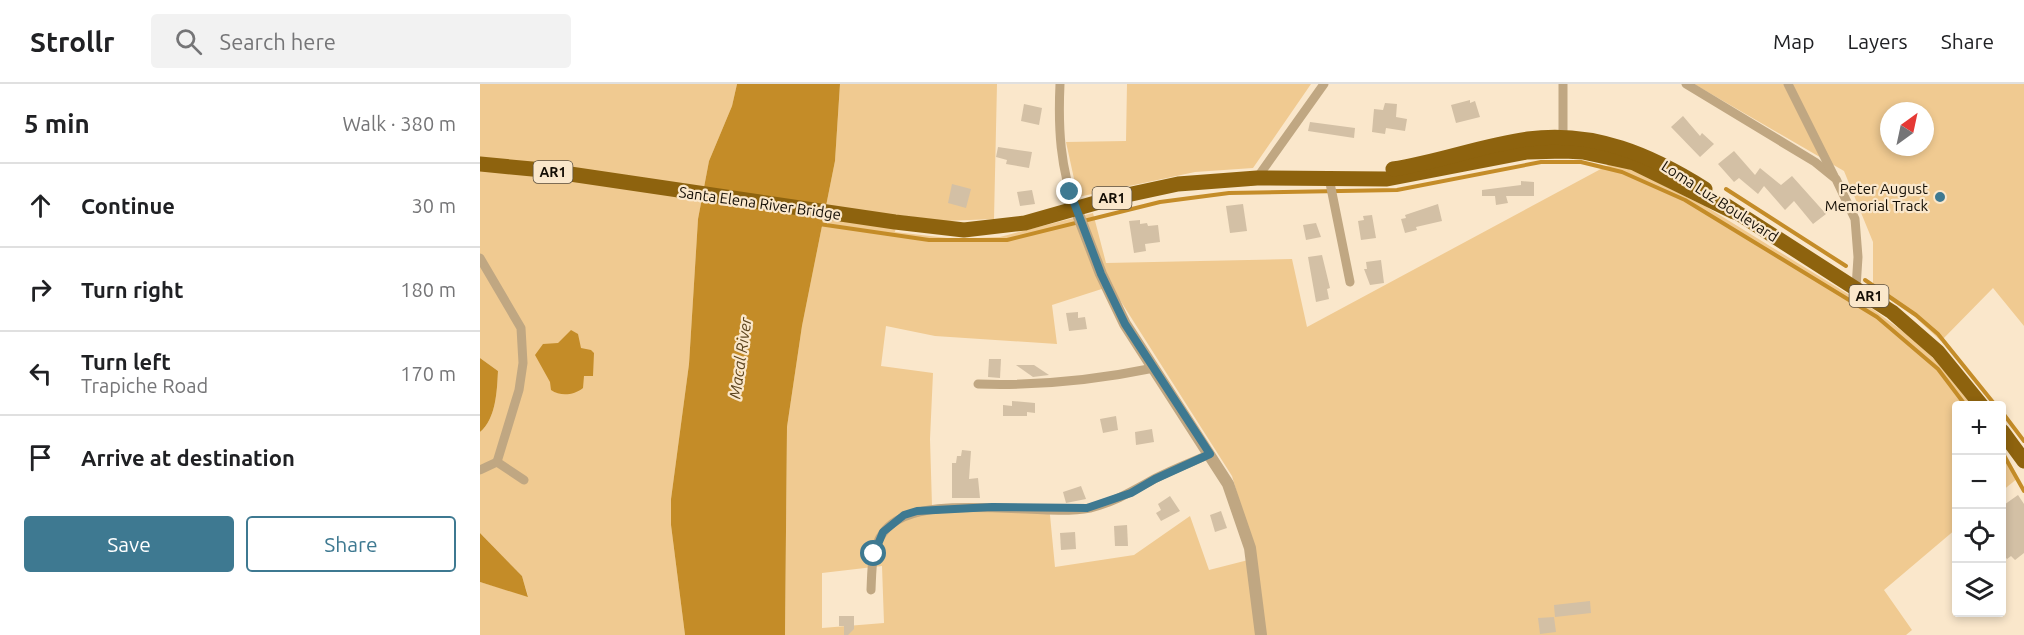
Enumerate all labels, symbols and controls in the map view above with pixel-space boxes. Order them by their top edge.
search box [151,14,571,68]
icon: search [172,25,205,58]
text: Strollr [30,26,115,57]
text: Search here [220,29,336,54]
text: Map [1773,29,1814,53]
text: Layers [1847,29,1908,53]
text: Share [1941,29,1994,53]
north arrow [1880,102,1934,156]
text: 5 min [24,109,90,138]
text: Walk · 380 m [343,112,456,135]
street label: Loma Luz Boulevard [1659,157,1781,245]
road number: AR1 [534,161,572,183]
route end [1056,178,1082,204]
place label: Peter August Memorial Track [1825,180,1928,214]
street label: Santa Elena River Bridge [678,183,842,223]
road number: AR1 [1092,187,1132,209]
icon: ahead [24,189,57,222]
marker: Peter August Memorial Track [1933,190,1947,204]
text: Continue [81,193,175,218]
text: 30 m [412,194,456,217]
icon: right [24,273,57,306]
text: Turn right [81,277,183,302]
text: 180 m [400,278,456,301]
road number: AR1 [1850,285,1888,307]
water label: Macal River [725,315,755,400]
text: Turn left [81,349,171,374]
icon: left [24,357,57,390]
text: 170 m [400,362,456,385]
text: Trapiche Road [81,374,208,397]
map controls [1952,401,2006,617]
button: + [1952,401,2006,455]
icon: arrive [24,441,57,474]
text: Arrive at destination [81,445,295,470]
button: − [1952,455,2006,509]
button: locate [1952,509,2006,563]
button: Save [24,516,234,572]
button: Share [246,516,456,572]
route start [860,540,886,566]
button: layers [1952,563,2006,617]

